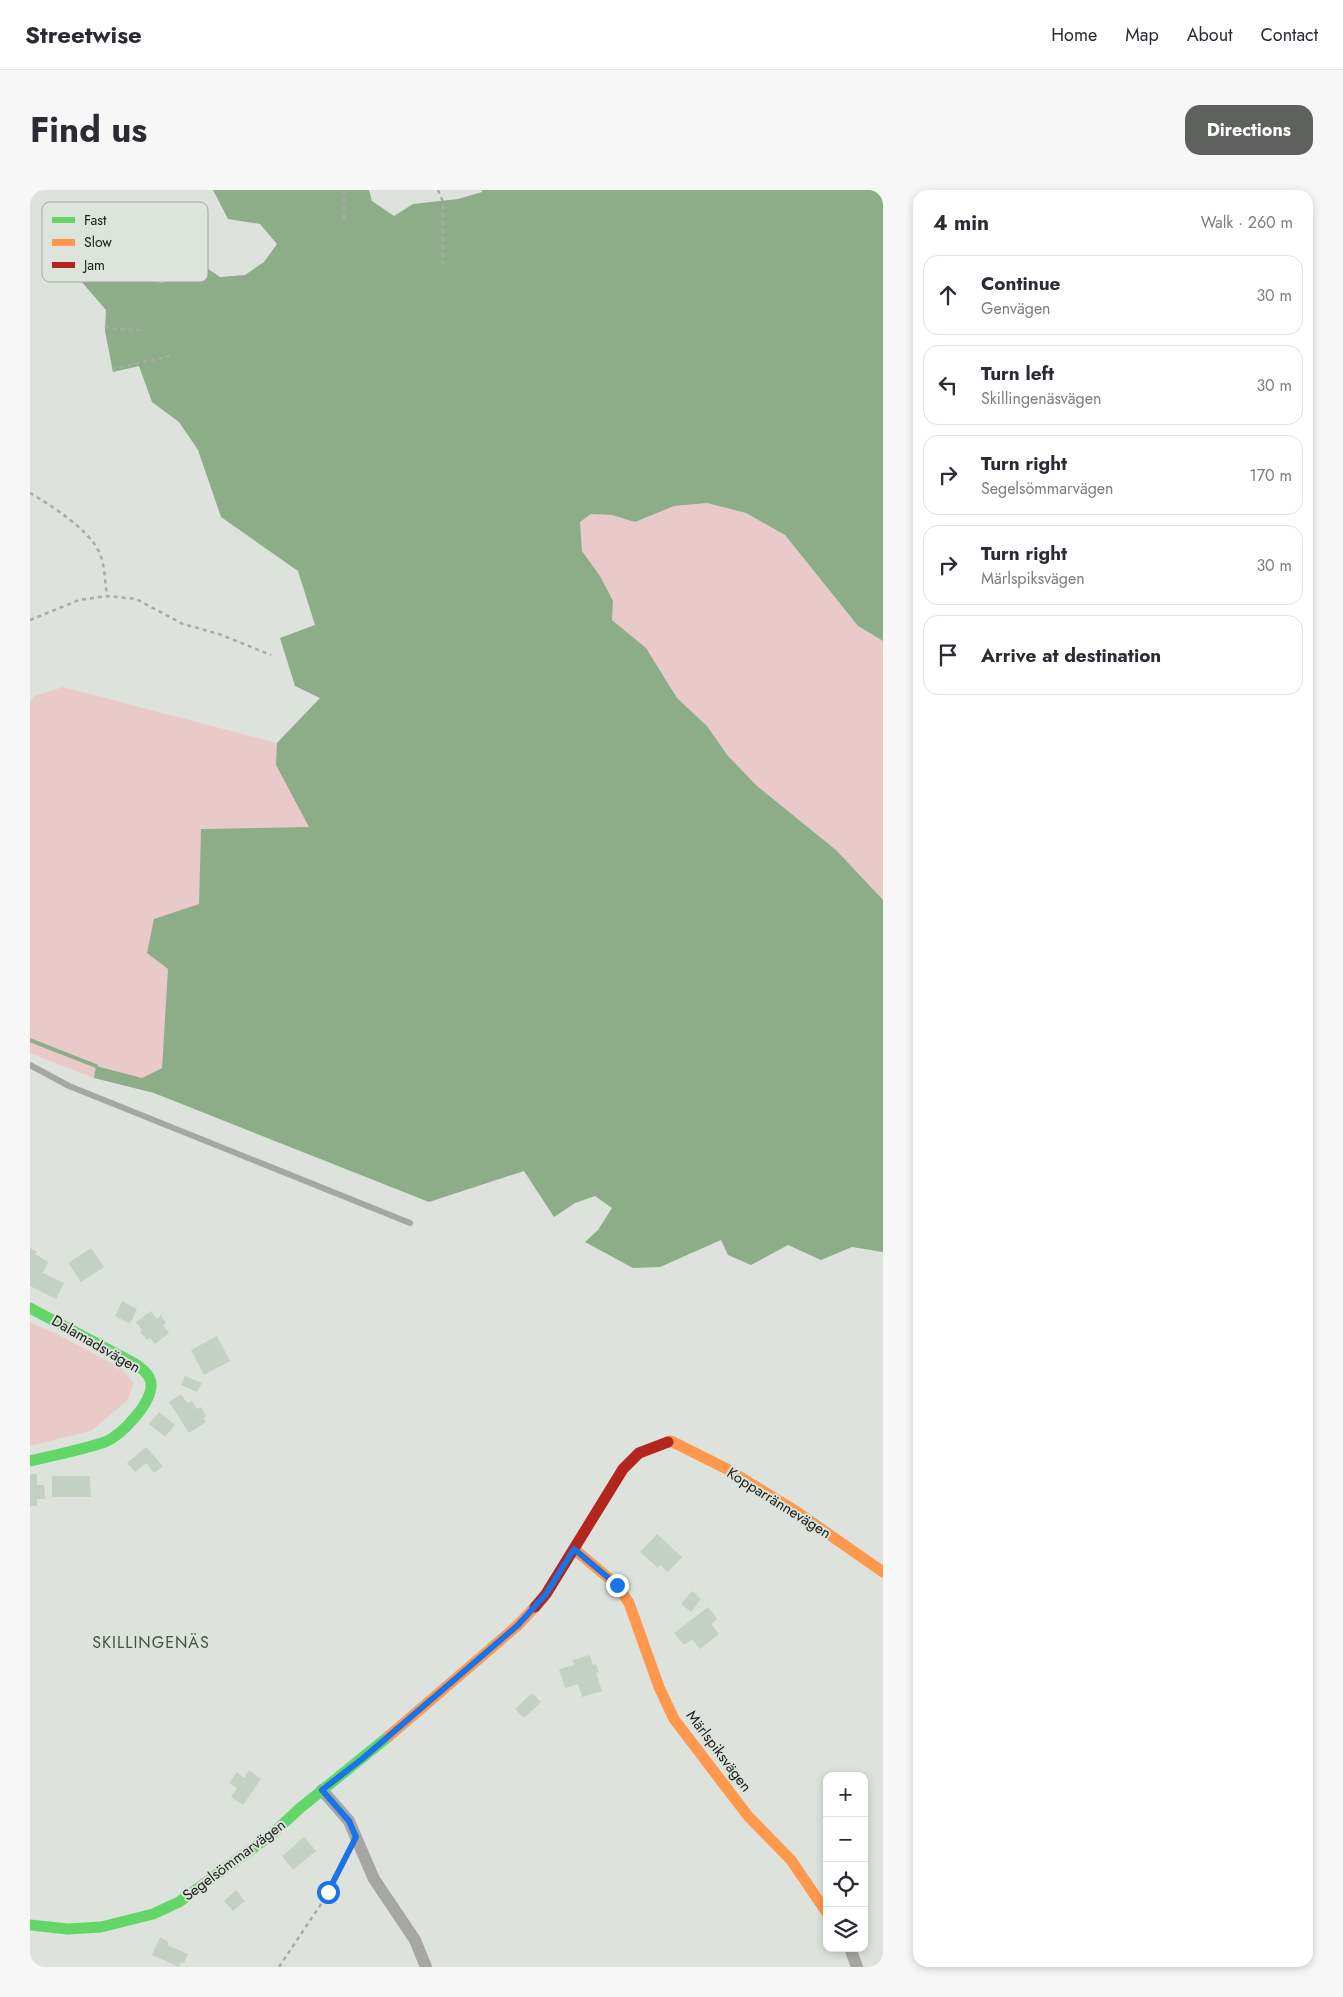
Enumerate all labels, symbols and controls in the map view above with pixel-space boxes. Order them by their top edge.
text: Streetwise [25,17,142,52]
text: Home [1051,22,1097,48]
text: Map [1125,22,1159,48]
text: About [1187,22,1232,48]
text: Contact [1260,22,1318,48]
text: Find us [30,105,147,155]
button: Directions [1185,105,1313,155]
legend [42,202,208,282]
text: 4 min [933,208,989,238]
text: Fast [84,210,107,230]
text: Walk · 260 m [1201,211,1293,234]
text: Slow [84,232,112,252]
text: Jam [82,255,105,275]
text: Continue [981,270,1060,297]
icon: ahead [934,281,962,309]
text: 30 m [1256,284,1292,307]
text: Genvägen [981,297,1051,320]
text: Turn left [981,360,1054,387]
icon: left [934,371,962,399]
text: 30 m [1256,374,1292,397]
text: Skillingenäsvägen [981,387,1101,410]
text: Turn right [981,450,1067,477]
icon: right [934,461,962,489]
text: 170 m [1250,464,1292,487]
text: Segelsömmarvägen [981,477,1113,500]
text: Turn right [981,540,1067,567]
icon: right [934,551,962,579]
text: 30 m [1256,554,1292,577]
text: Märlspiksvägen [981,567,1085,590]
icon: arrive [934,641,962,669]
text: Arrive at destination [981,642,1161,669]
street label: Dalamadsvägen [47,1310,145,1378]
street label: Kopparrännevägen [723,1462,835,1544]
route end [606,1574,629,1597]
district label: SKILLINGENÄS [92,1631,210,1654]
street label: Märlspiksvägen [681,1706,757,1796]
map controls [823,1772,868,1952]
button: + [823,1772,868,1817]
street label: Segelsömmarvägen [178,1814,290,1906]
button: − [823,1817,868,1862]
button: locate [823,1862,868,1907]
route start [317,1881,340,1904]
button: layers [823,1907,868,1952]

